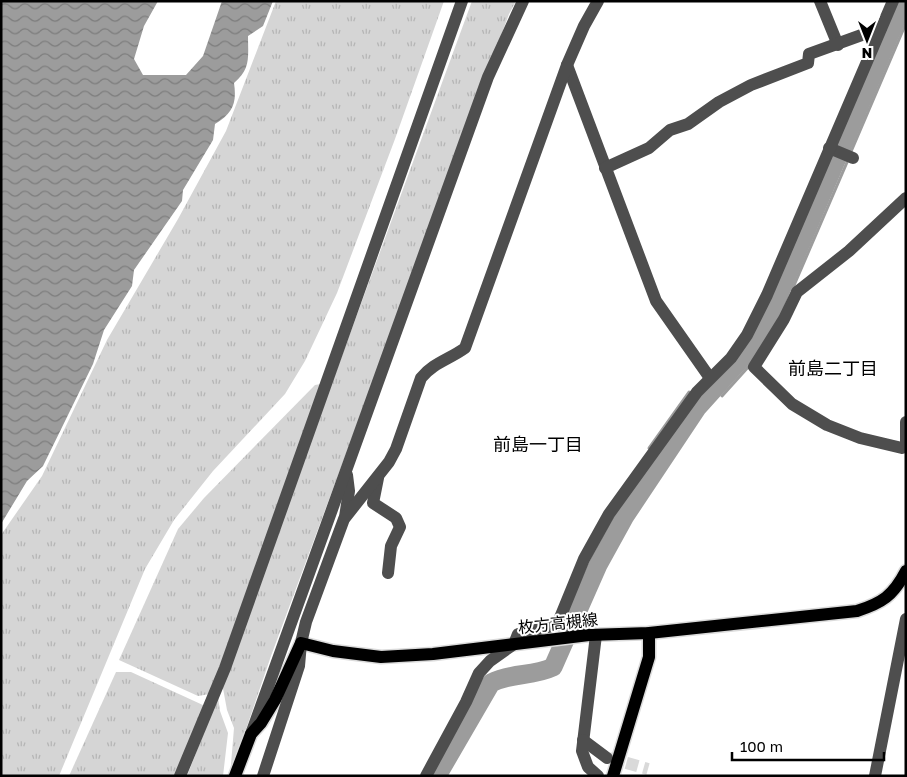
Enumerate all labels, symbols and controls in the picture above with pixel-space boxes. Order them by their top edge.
north arrow [842,15,892,65]
text: N [862,45,872,62]
district label: 前島二丁目 [788,357,878,379]
district label: 前島一丁目 [493,433,583,455]
street label: 枚方高槻線 [517,609,599,637]
scale bar [732,730,884,762]
text: 100 m [740,737,783,755]

